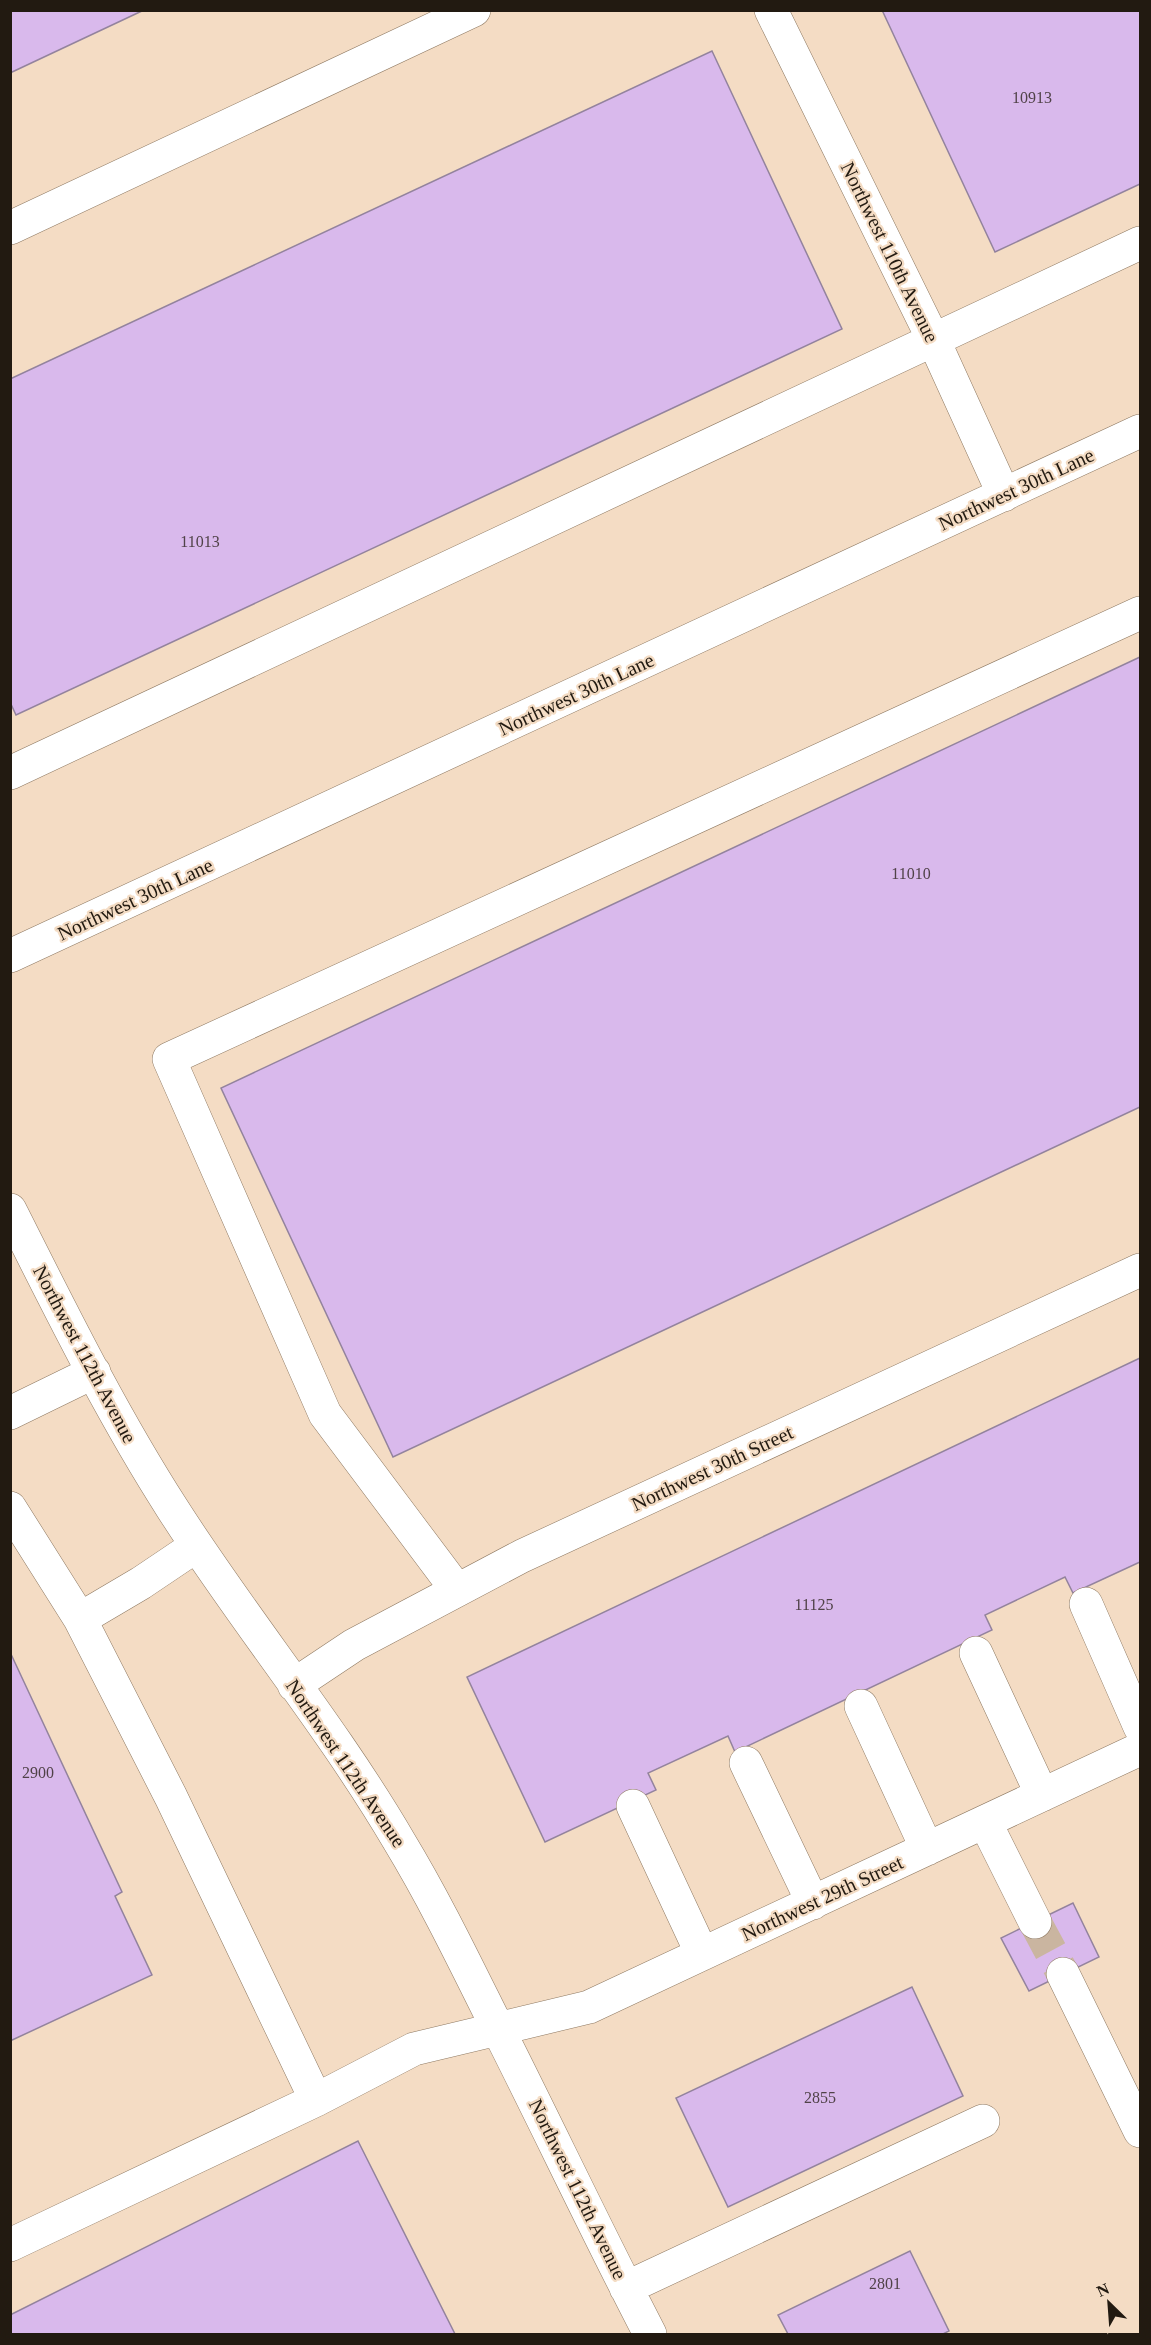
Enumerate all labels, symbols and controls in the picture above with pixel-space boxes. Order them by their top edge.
house number: 10913 [1012,89,1052,106]
street label: Northwest 110th Avenue [837,158,943,346]
street label: Northwest 30th Lane [935,443,1097,535]
house number: 11013 [180,533,220,550]
street label: Northwest 30th Lane [495,648,657,740]
street label: Northwest 30th Lane [54,853,216,945]
house number: 11010 [891,865,931,882]
street label: Northwest 112th Avenue [29,1262,141,1447]
street label: Northwest 30th Street [628,1421,797,1515]
house number: 11125 [795,1596,833,1613]
street label: Northwest 112th Avenue [282,1675,410,1851]
house number: 2900 [22,1764,54,1781]
street label: Northwest 29th Street [738,1851,907,1945]
house number: 2855 [804,2089,836,2106]
street label: Northwest 112th Avenue [525,2095,631,2283]
north arrow [1079,2273,1139,2333]
house number: 2801 [869,2275,901,2292]
text: N [1094,2280,1112,2300]

